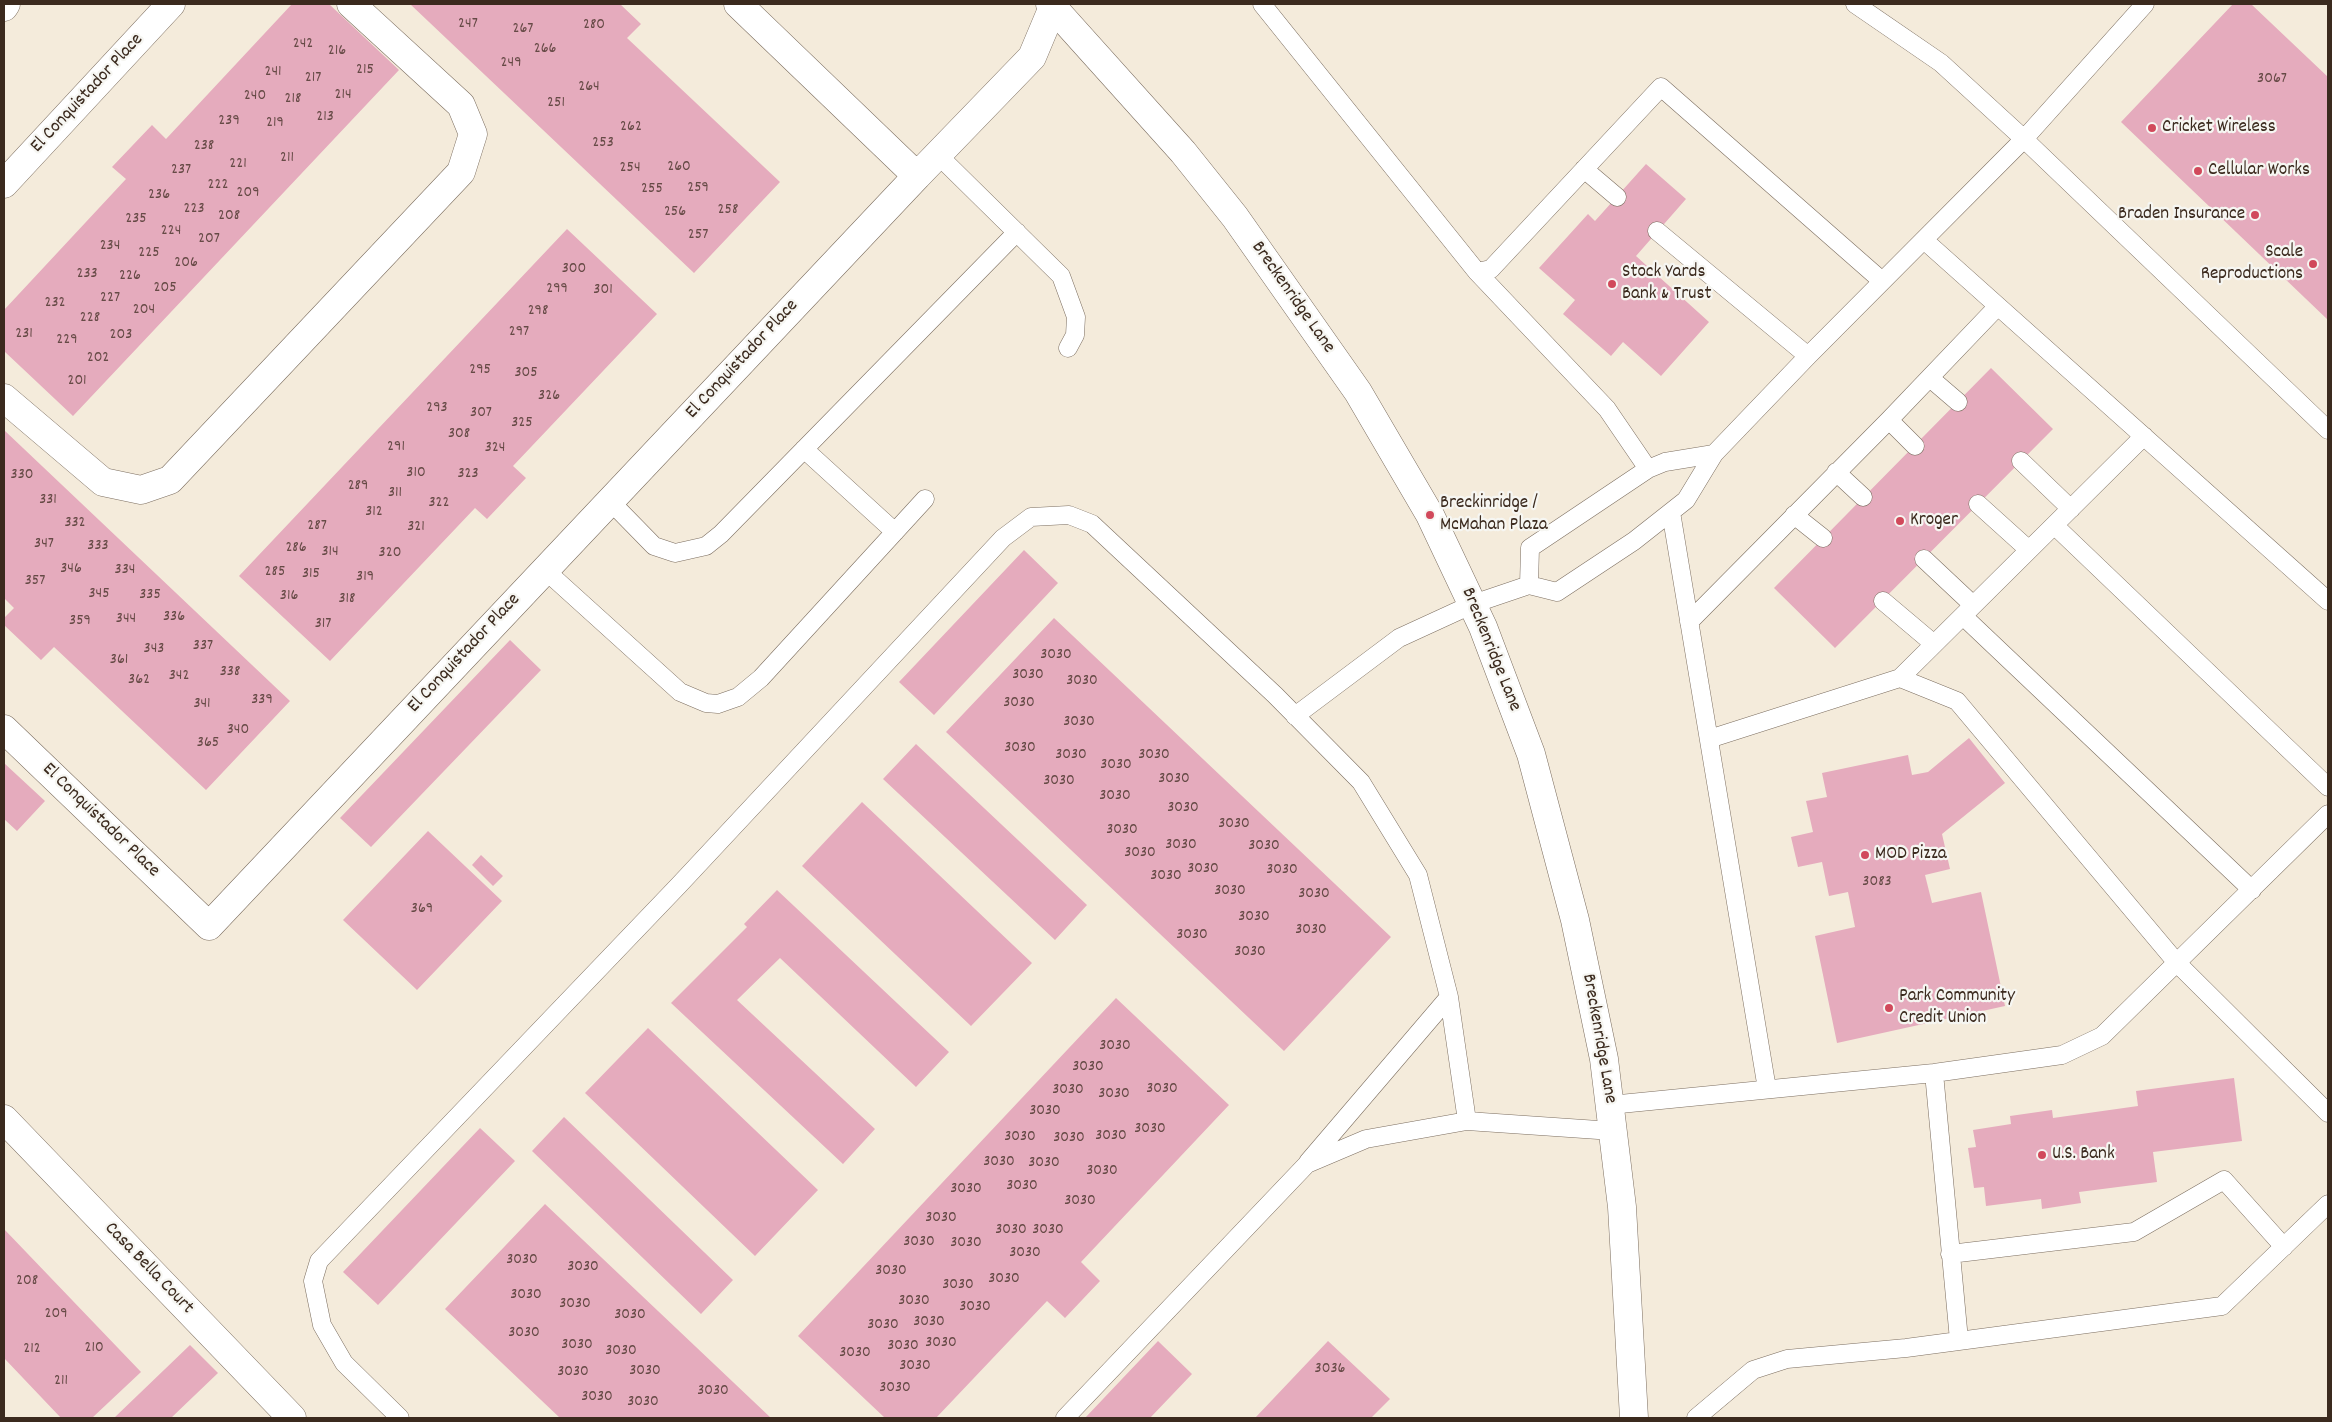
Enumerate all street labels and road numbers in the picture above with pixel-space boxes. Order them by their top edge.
street label: El Conquistador Place [27,30,149,158]
street label: Breckenridge Lane [1245,238,1339,358]
street label: El Conquistador Place [682,296,804,424]
street label: Breckenridge Lane [1455,585,1525,715]
street label: El Conquistador Place [404,590,526,718]
street label: El Conquistador Place [36,759,164,883]
street label: Breckenridge Lane [1575,972,1621,1106]
street label: Casa Bella Court [98,1218,198,1320]

